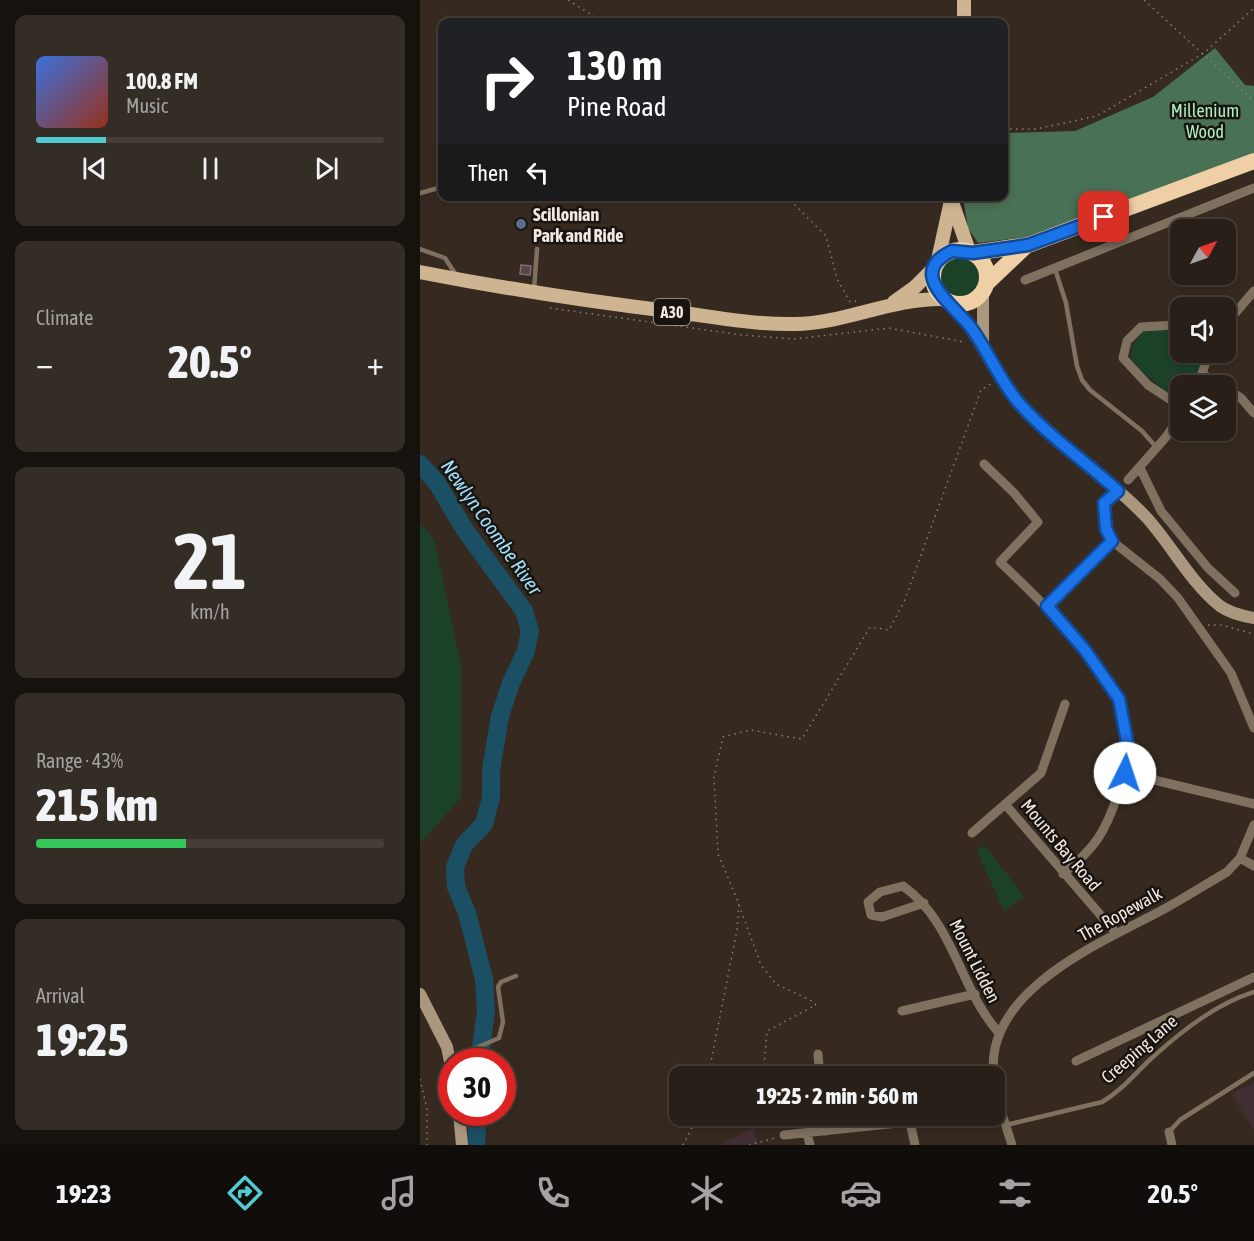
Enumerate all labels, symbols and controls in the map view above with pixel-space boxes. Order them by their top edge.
text: 130 m [567,41,662,89]
icon: right [468,42,546,120]
text: 100.8 FM [126,68,198,94]
text: Pine Road [567,91,667,122]
text: Music [126,94,168,117]
park label: Millenium Wood [1171,100,1239,142]
icon: previous [78,152,111,185]
icon: pause [194,152,227,185]
icon: next [310,152,343,185]
icon: left [521,156,554,189]
text: Then [468,160,509,186]
pin [1078,191,1129,242]
icon: arrive [1087,200,1120,233]
place label: Scillonian Park and Ride [533,204,623,246]
marker: Scillonian Park and Ride [514,217,528,231]
north arrow [1170,219,1236,285]
map controls [1170,219,1236,441]
button: sound [1170,297,1236,363]
road number: A30 [654,299,690,325]
text: Climate [36,306,93,329]
text: 20.5° [168,336,252,388]
text: − [36,344,53,382]
text: + [367,344,384,382]
button: layers [1170,375,1236,441]
water label: Newlyn Coombe River [437,455,548,600]
text: 21 [173,516,247,606]
text: km/h [190,600,230,623]
position arrow [1093,741,1157,805]
text: Range · 43% [36,749,123,772]
text: 215 km [36,779,158,831]
street label: Mounts Bay Road [1017,795,1105,895]
street label: The Ropewalk [1074,882,1166,946]
street label: Mount Lidden [945,916,1005,1006]
text: Arrival [36,984,85,1007]
street label: Creeping Lane [1097,1010,1181,1088]
text: 19:25 [36,1014,129,1066]
speed limit sign: 30 [438,1048,516,1126]
text: 19:25 · 2 min · 560 m [756,1083,918,1109]
icon: directions [224,1172,266,1214]
icon: music [378,1172,420,1214]
icon: phone [532,1172,574,1214]
icon: climate [686,1172,728,1214]
icon: car [840,1172,882,1214]
icon: filters [994,1172,1036,1214]
text: 19:23 [56,1178,112,1209]
text: 20.5° [1148,1178,1198,1209]

